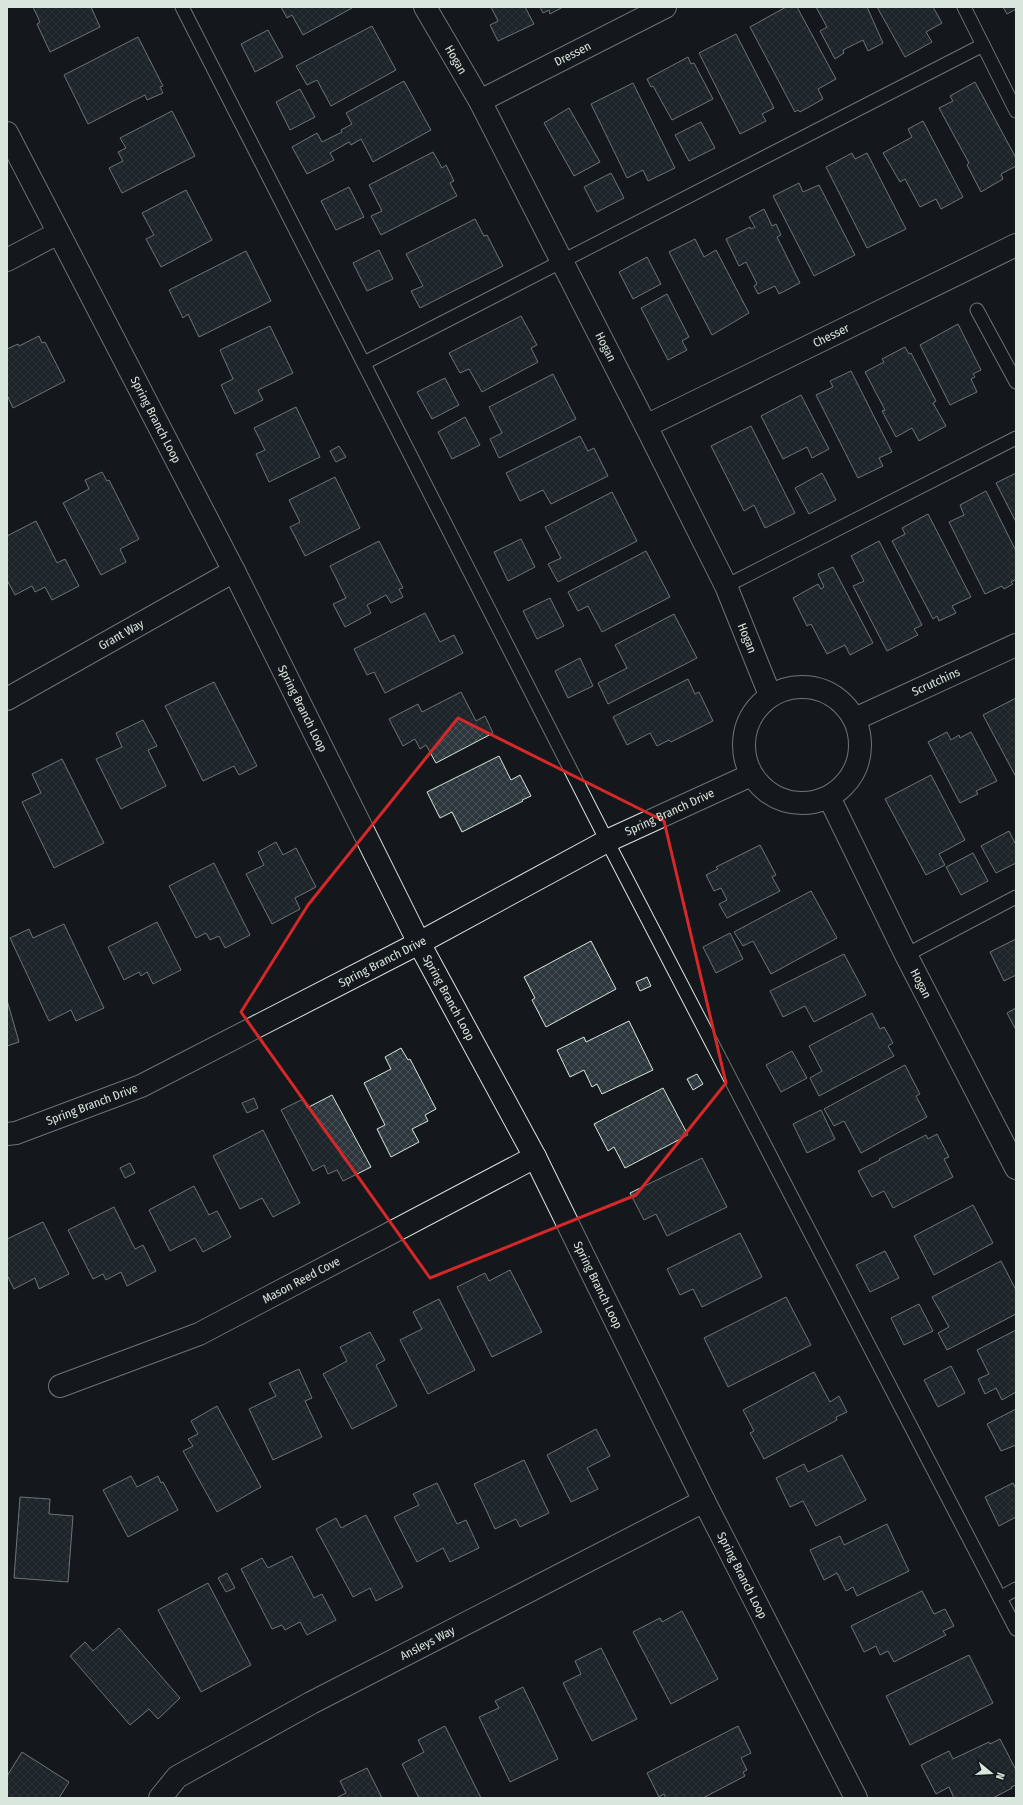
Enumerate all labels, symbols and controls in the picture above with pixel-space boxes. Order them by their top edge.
street label: Dressen [552,39,593,69]
street label: Hogan [442,43,470,77]
street label: Chesser [811,320,852,350]
street label: Hogan [592,330,619,364]
street label: Spring Branch Loop [127,374,184,465]
street label: Grant Way [96,616,147,653]
street label: Hogan [735,621,759,655]
street label: Spring Branch Loop [275,663,330,754]
street label: Scrutchins [910,665,962,699]
street label: Spring Branch Drive [623,786,717,839]
street label: Spring Branch Drive [336,933,429,990]
street label: Spring Branch Loop [420,952,478,1043]
street label: Hogan [907,967,934,1001]
street label: Spring Branch Drive [44,1081,140,1128]
street label: Spring Branch Loop [571,1239,625,1331]
street label: Mason Reed Cove [260,1254,343,1306]
street label: Spring Branch Loop [714,1530,770,1621]
street label: Ansleys Way [398,1623,458,1663]
north arrow [971,1753,1011,1793]
text: N [993,1771,1007,1781]

